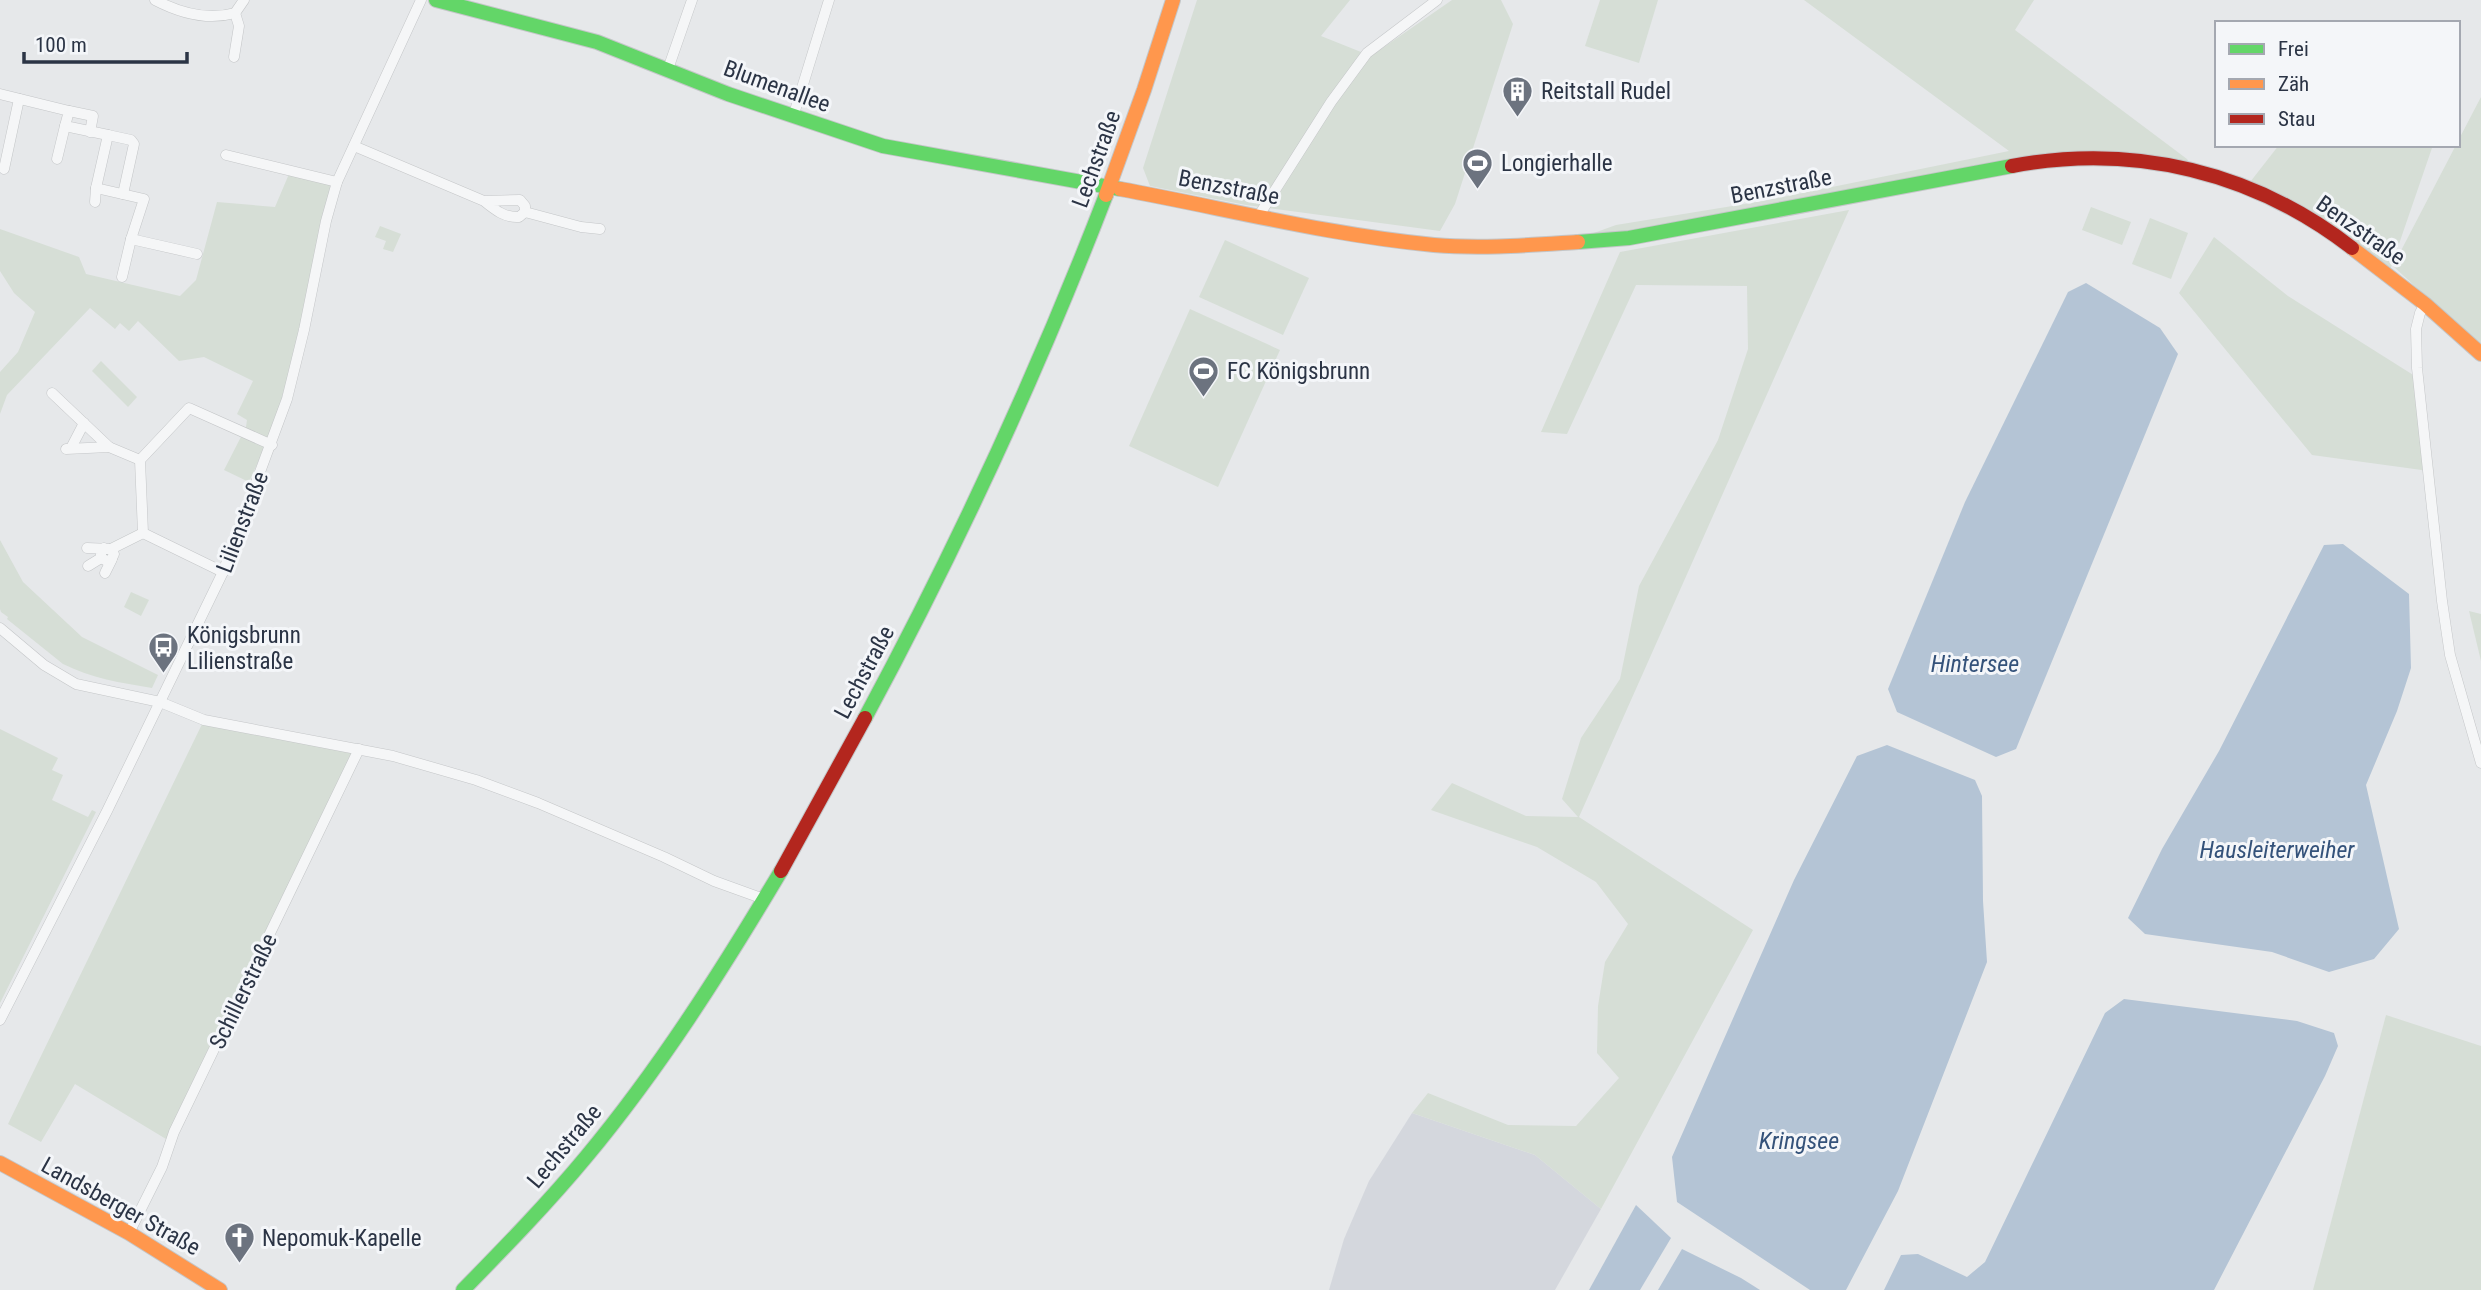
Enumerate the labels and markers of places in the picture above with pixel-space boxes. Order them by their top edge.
building icon: Reitstall Rudel [1501,74,1535,118]
place label: Reitstall Rudel [1541,78,1671,105]
sports icon: Longierhalle [1461,146,1495,190]
place label: Longierhalle [1501,150,1613,177]
sports icon: FC Königsbrunn [1187,354,1221,398]
place label: FC Königsbrunn [1227,358,1370,385]
place label: Königsbrunn Lilienstraße [187,622,301,675]
bus stop icon: Königsbrunn Lilienstraße [147,631,181,675]
church icon: Nepomuk-Kapelle [222,1221,256,1265]
place label: Nepomuk-Kapelle [262,1225,421,1252]

